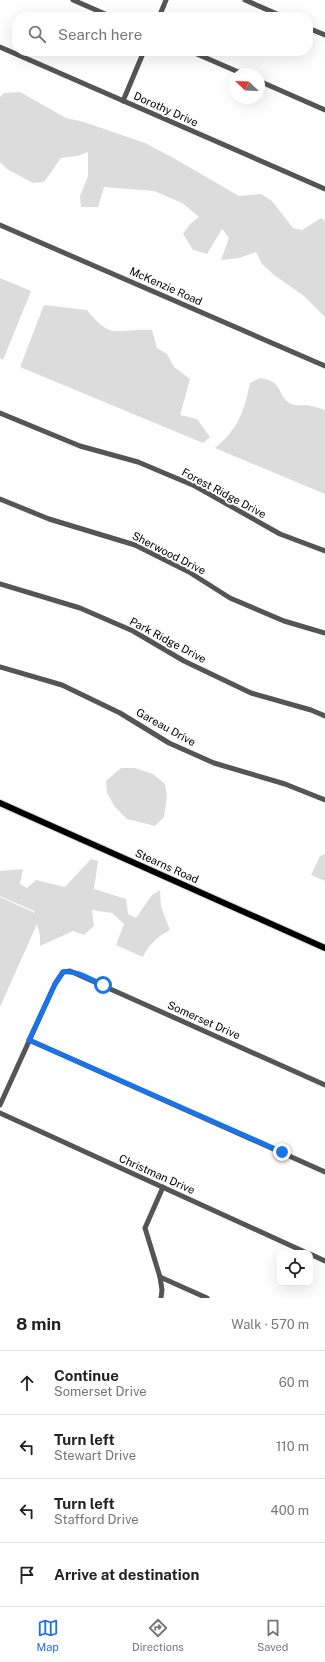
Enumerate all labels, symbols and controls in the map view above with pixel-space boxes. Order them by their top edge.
search box [12,12,313,56]
icon: search [26,23,48,45]
text: Search here [58,26,142,43]
north arrow [229,68,265,104]
street label: Dorothy Drive [132,89,200,129]
street label: McKenzie Road [128,265,204,307]
street label: Forest Ridge Drive [180,466,268,520]
street label: Sherwood Drive [130,529,208,577]
street label: Park Ridge Drive [128,615,208,665]
street label: Gareau Drive [134,706,198,748]
street label: Stearns Road [133,847,201,885]
route start [94,976,112,994]
street label: Somerset Drive [166,999,242,1041]
route end [273,1143,291,1161]
street label: Christman Drive [117,1152,197,1196]
map controls [277,1250,313,1286]
button: locate [277,1250,313,1286]
text: 8 min [16,1314,61,1334]
text: Walk · 570 m [231,1317,309,1332]
text: Continue [54,1367,119,1384]
icon: ahead [16,1372,38,1394]
text: 60 m [279,1375,309,1390]
text: Somerset Drive [54,1384,147,1399]
text: Turn left [54,1431,115,1448]
icon: left [16,1436,38,1458]
text: 110 m [276,1439,309,1454]
text: Stewart Drive [54,1448,136,1463]
text: Turn left [54,1495,115,1512]
icon: left [16,1500,38,1522]
text: 400 m [271,1503,309,1518]
text: Stafford Drive [54,1512,139,1527]
icon: arrive [16,1564,38,1586]
text: Arrive at destination [54,1566,199,1583]
tab: Map [37,1617,59,1653]
tab: Directions [132,1617,184,1653]
tab: Saved [257,1617,288,1653]

